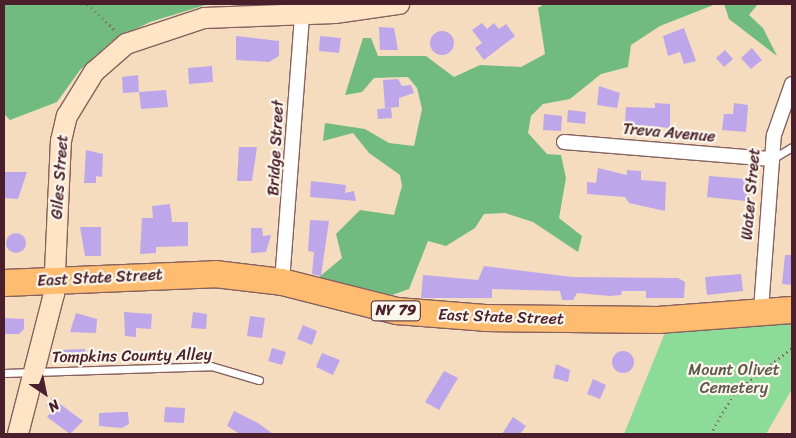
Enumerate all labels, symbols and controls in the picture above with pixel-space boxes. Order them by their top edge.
street label: Bridge Street [264,99,288,197]
street label: Treva Avenue [622,119,716,147]
street label: Giles Street [47,134,73,220]
street label: Water Street [737,147,765,241]
street label: East State Street [36,265,164,291]
road number: NY 79 [370,298,422,324]
street label: East State Street [438,305,564,329]
street label: Tompkins County Alley [52,345,212,367]
park label: Mount Olivet Cemetery [689,360,779,398]
north arrow [20,368,70,418]
text: N [43,393,65,419]

